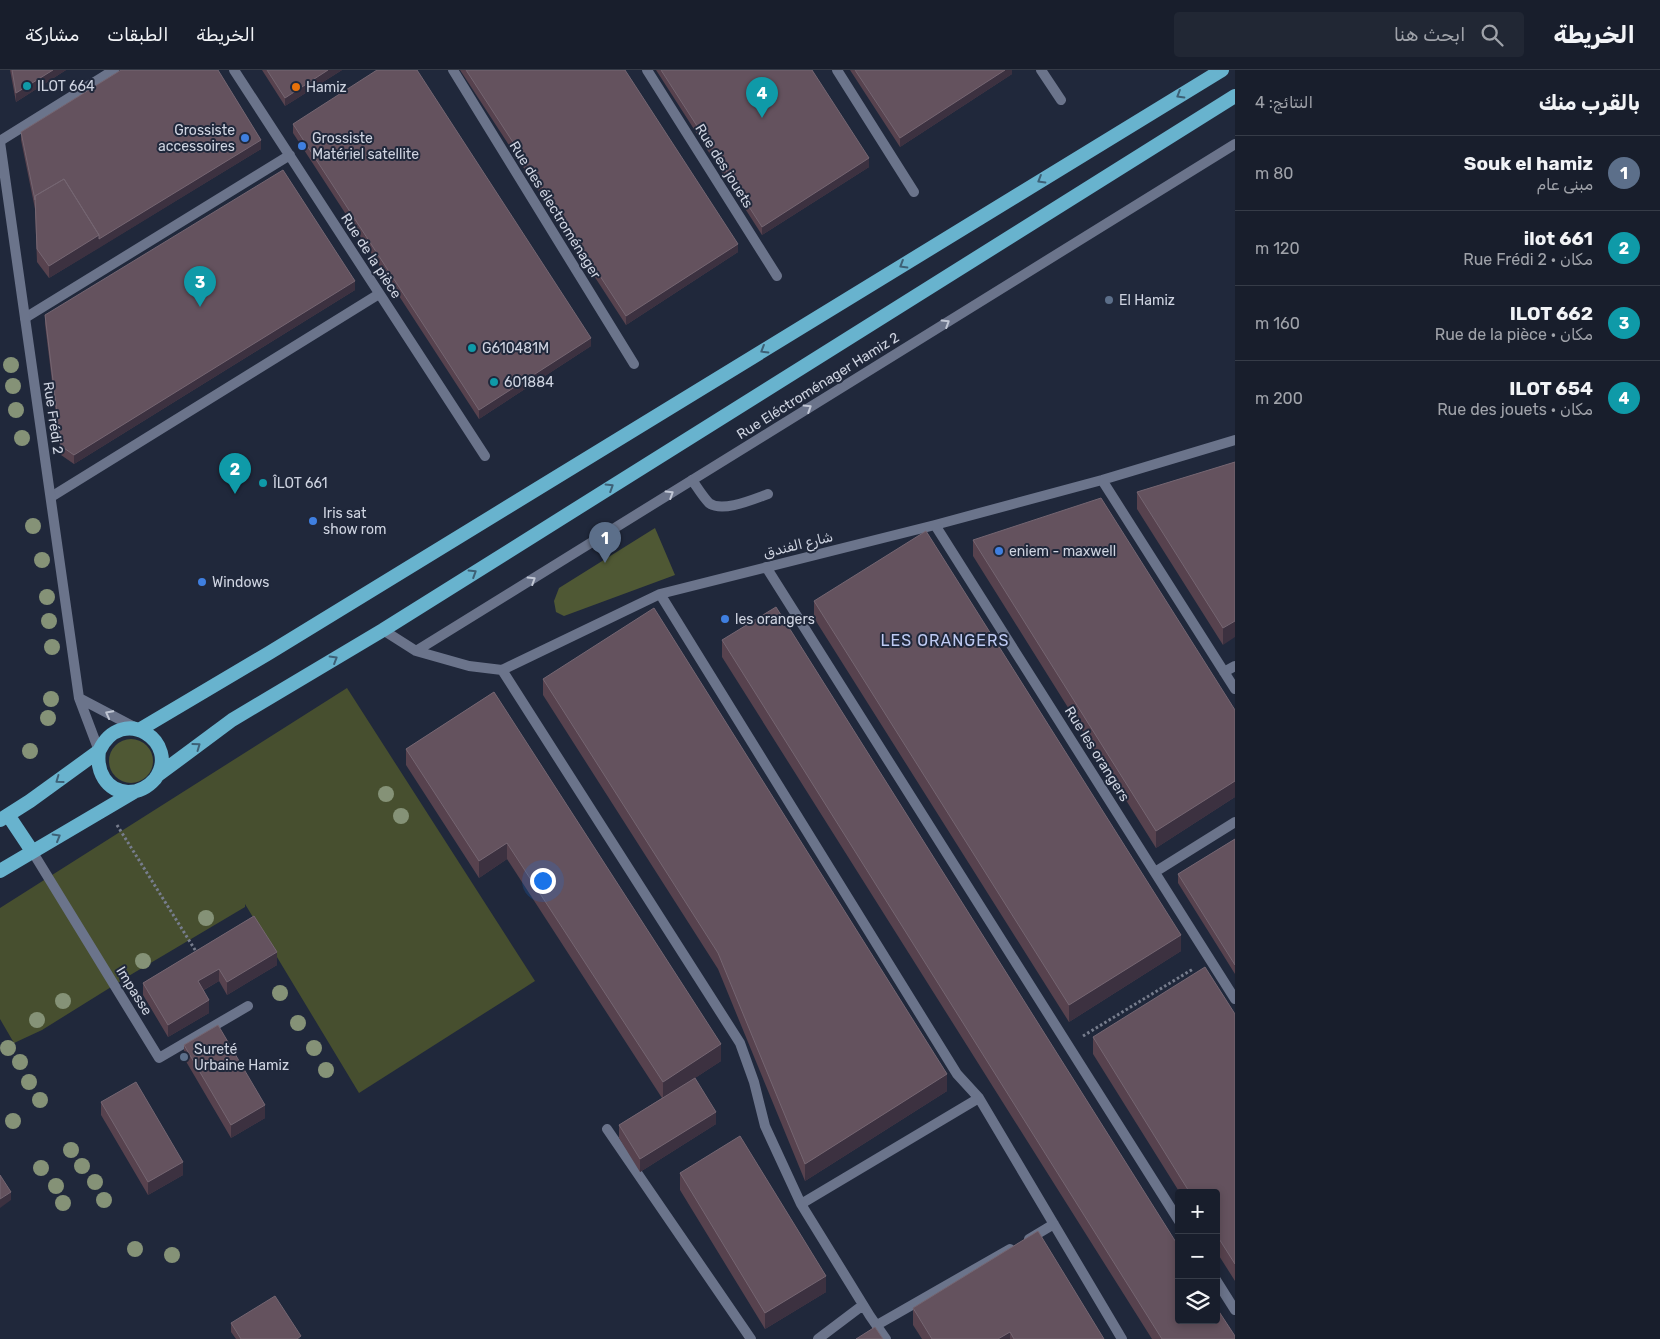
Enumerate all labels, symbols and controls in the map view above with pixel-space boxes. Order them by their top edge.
search box [1174,12,1524,57]
icon: search [1478,21,1506,49]
text: الخريطة [1554,21,1635,49]
text: ابحث هنا [1394,23,1466,46]
text: مشاركة [25,24,79,46]
text: الطبقات [107,24,168,46]
text: الخريطة [196,24,255,46]
pin: 4 [746,77,778,118]
place label: ILOT 664 [37,78,95,95]
place label: Hamiz [306,79,347,96]
marker: ILOT 664 [21,80,33,92]
marker: Hamiz [290,81,302,93]
one-way arrow [1176,89,1185,99]
text: بالقرب منك [1539,90,1640,115]
text: النتائج: 4 [1255,93,1313,112]
street label: Rue des jouets [691,121,757,211]
place label: Grossiste accessoires [158,122,235,155]
place label: Grossiste Matériel satellite [312,130,419,163]
marker: Grossiste accessoires [239,132,251,144]
street label: Rue des électroménager [506,138,605,283]
marker: Grossiste Matériel satellite [296,140,308,152]
text: Souk el hamiz [1464,152,1593,175]
text: 80 m [1255,164,1294,183]
text: 1 [1620,164,1628,183]
one-way arrow [1038,174,1047,184]
text: مبنى عام [1537,175,1593,194]
street label: Rue de la pièce [337,210,405,302]
text: ilot 661 [1524,227,1593,250]
text: 120 m [1255,239,1300,258]
text: 2 [1619,239,1629,258]
text: مكان · Rue Frédi 2 [1463,250,1593,269]
one-way arrow [899,259,908,269]
pin: 3 [184,266,216,307]
place label: El Hamiz [1119,292,1175,309]
marker: El Hamiz [1103,294,1115,306]
text: ILOT 662 [1510,302,1593,325]
text: 160 m [1255,314,1300,333]
text: 3 [1619,314,1629,333]
one-way arrow [941,319,950,329]
text: مكان · Rue de la pièce [1435,325,1593,344]
street label: Rue Eléctroménager Hamiz 2 [734,329,902,443]
place label: G610481M [482,340,549,357]
marker: G610481M [466,342,478,354]
one-way arrow [761,344,770,354]
place label: 601884 [504,374,554,391]
marker: 601884 [488,376,500,388]
text: ILOT 654 [1509,377,1593,400]
street label: Rue Frédi 2 [39,381,67,455]
text: 200 m [1255,389,1303,408]
text: 4 [1619,389,1629,408]
text: مكان · Rue des jouets [1437,400,1593,419]
one-way arrow [803,405,812,415]
pin: 2 [219,453,251,494]
place label: ÎLOT 661 [272,474,328,492]
marker: ÎLOT 661 [257,477,269,489]
one-way arrow [605,484,614,493]
one-way arrow [664,491,674,500]
place label: Iris sat show rom [323,505,387,538]
marker: Iris sat show rom [307,515,319,527]
pin: 1 [589,522,621,563]
street label: شارع الفندق [761,528,835,564]
place label: eniem - maxwell [1009,543,1116,560]
marker: eniem - maxwell [993,545,1005,557]
one-way arrow [467,570,476,580]
place label: Windows [212,574,269,591]
marker: Windows [196,576,208,588]
one-way arrow [526,576,535,586]
place label: les orangers [735,611,815,628]
marker: les orangers [719,613,731,625]
district label: LES ORANGERS [881,631,1009,650]
one-way arrow [329,655,338,665]
street label: Rue les orangers [1061,703,1133,805]
one-way arrow [105,710,114,720]
one-way arrow [191,743,201,752]
one-way arrow [55,774,65,783]
one-way arrow [51,833,60,843]
your location [530,868,556,894]
street label: Impasse [112,963,156,1019]
place label: Sureté Urbaine Hamiz [194,1041,289,1074]
marker: Sureté Urbaine Hamiz [178,1051,190,1063]
map controls [1175,1189,1220,1324]
button: + [1175,1189,1220,1234]
button: − [1175,1234,1220,1279]
button: layers [1175,1279,1220,1324]

